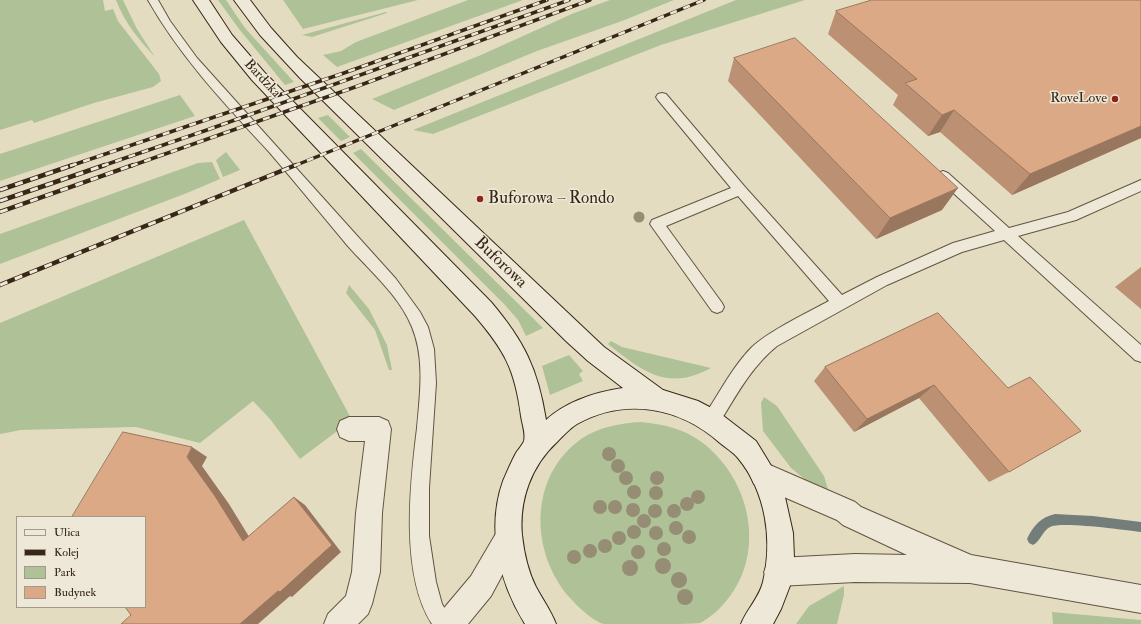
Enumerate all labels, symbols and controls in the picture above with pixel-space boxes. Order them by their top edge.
street label: Bardzka [240,56,284,102]
place label: RoveLove [1050,91,1107,107]
marker: RoveLove [1110,94,1120,104]
place label: Buforowa – Rondo [488,189,615,209]
marker: Buforowa – Rondo [475,194,485,204]
street label: Buforowa [469,233,531,293]
legend [16,516,146,608]
text: Ulica [54,525,80,540]
text: Kolej [54,545,79,560]
text: Park [54,565,76,580]
text: Budynek [54,585,96,600]

